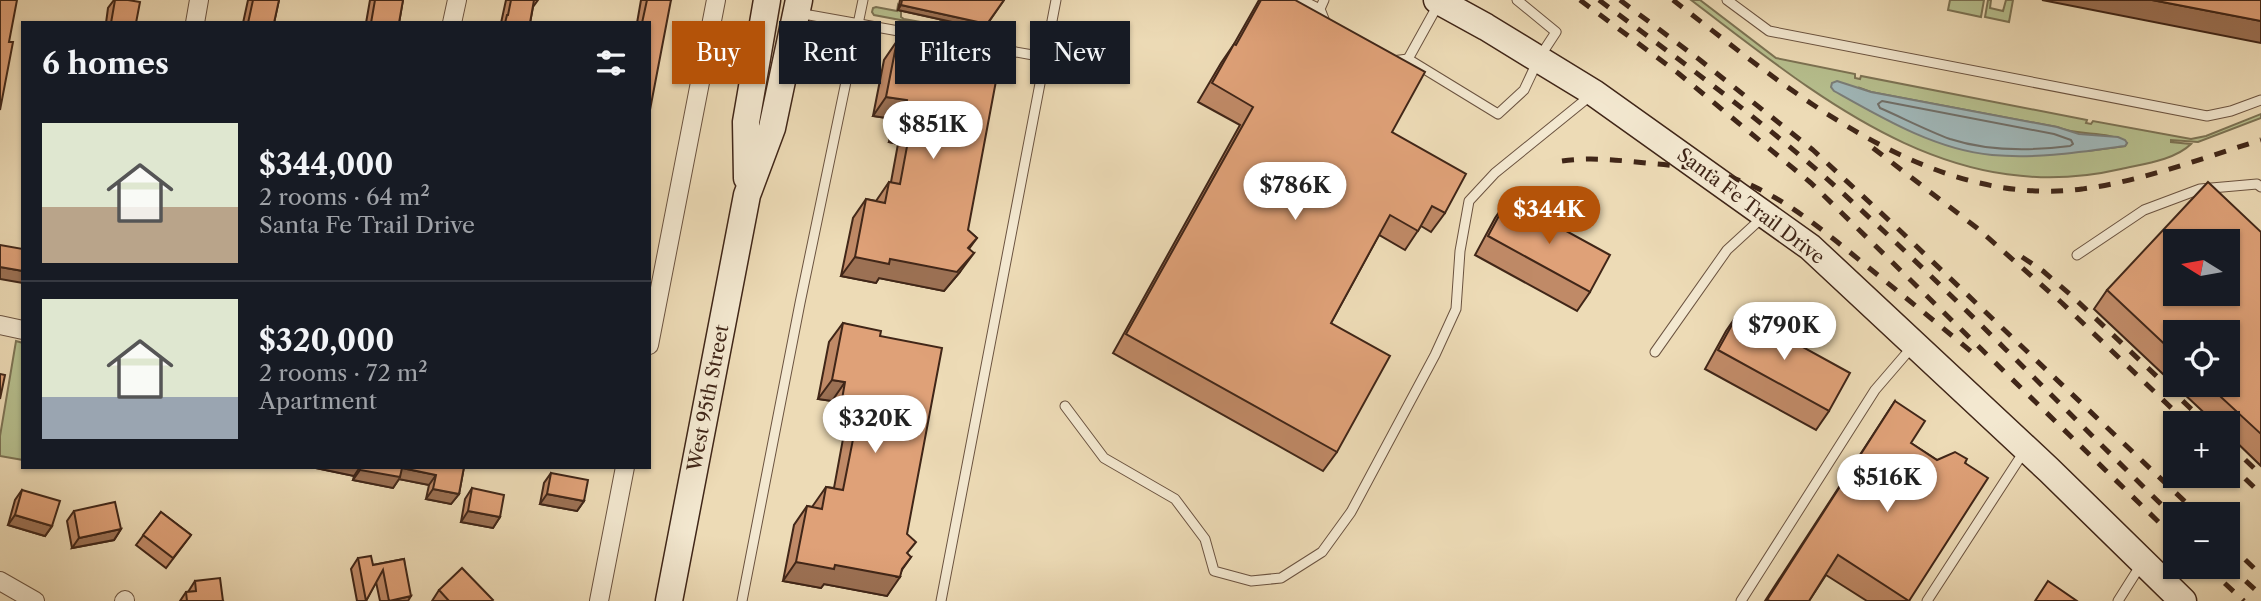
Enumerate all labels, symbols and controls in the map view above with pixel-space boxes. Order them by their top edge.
chip: Buy [672,21,765,84]
chip: Rent [779,21,881,84]
chip: Filters [895,21,1016,84]
chip: New [1030,21,1130,84]
icon: filters [592,44,630,82]
text: 6 homes [42,45,169,82]
pin: $851K [884,102,982,161]
text: $851K [899,110,967,138]
street label: Santa Fe Trail Drive [1673,143,1829,269]
text: $344,000 [259,146,393,183]
icon: home [98,151,182,235]
pin: $786K [1246,162,1344,222]
text: $786K [1259,171,1331,199]
text: 2 rooms · 64 m² [259,183,430,211]
pin: $344K [1500,187,1598,246]
text: $344K [1513,195,1585,223]
text: Santa Fe Trail Drive [259,211,475,239]
north arrow [2163,229,2240,306]
map controls [2163,229,2240,579]
pin: $790K [1735,302,1833,362]
text: $790K [1748,311,1820,339]
button: locate [2163,320,2240,397]
text: $320,000 [259,322,394,359]
street label: West 95th Street [682,323,734,474]
icon: home [98,327,182,411]
text: 2 rooms · 72 m² [259,359,428,387]
text: Apartment [259,387,377,415]
pin: $320K [826,396,924,455]
text: $320K [839,404,911,432]
button: + [2163,411,2240,488]
pin: $516K [1838,454,1936,514]
text: $516K [1853,463,1921,491]
button: − [2163,502,2240,579]

